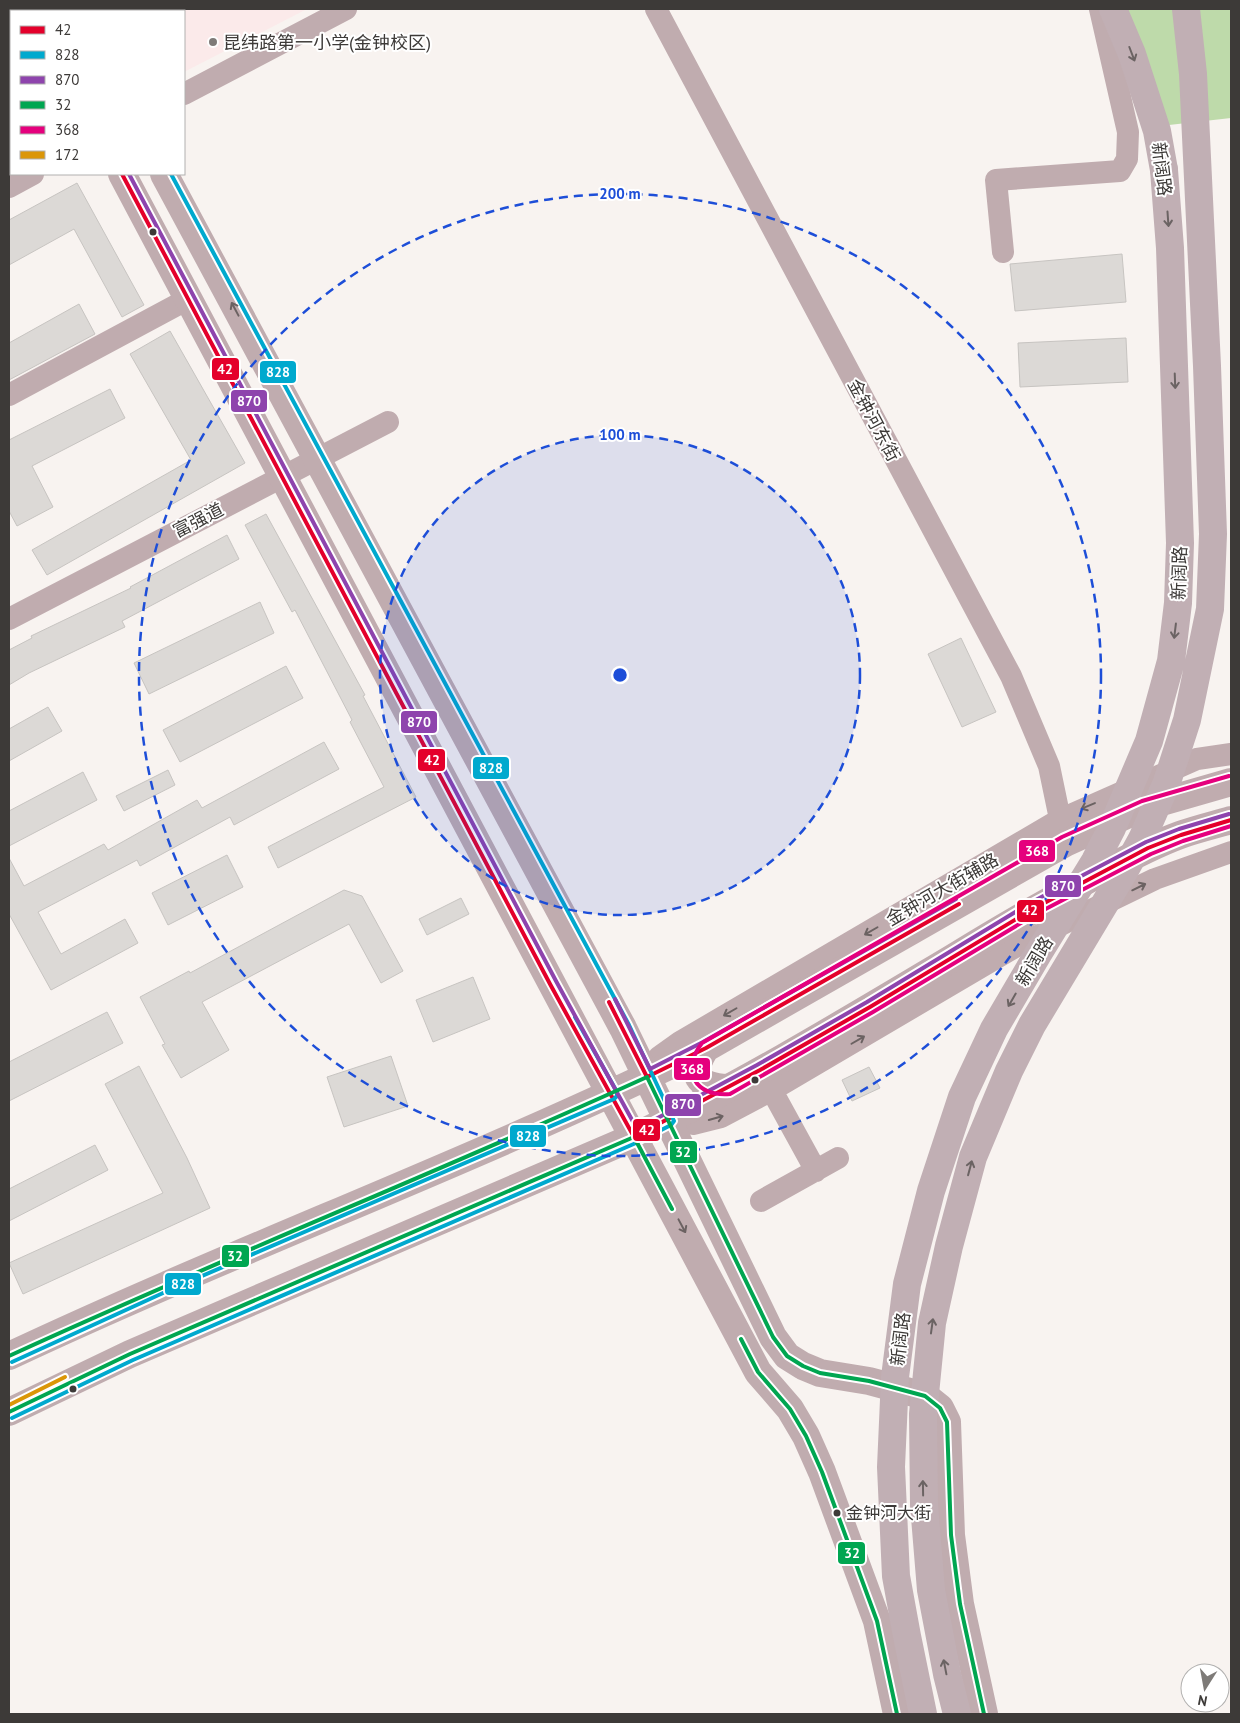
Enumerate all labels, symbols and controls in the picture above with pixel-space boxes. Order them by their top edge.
legend [10,10,185,175]
text: 42 [55,20,71,39]
place label: 昆纬路第一小学(金钟校区) [223,31,431,54]
marker: 昆纬路第一小学(金钟校区) [207,36,219,48]
text: 828 [55,45,80,64]
one-way arrow [1128,45,1137,61]
text: 870 [55,70,80,89]
text: 32 [55,95,71,114]
text: 368 [55,120,80,139]
street label: 新阔路 [1147,141,1177,197]
text: 172 [55,145,80,164]
text: 200 m [599,184,641,203]
one-way arrow [1163,210,1172,226]
unlabelled marker [148,227,158,237]
one-way arrow [230,302,240,317]
line badge: 42 [211,357,240,381]
text: 42 [217,360,233,378]
line badge: 828 [259,360,297,384]
text: 828 [266,363,290,381]
one-way arrow [1171,373,1180,389]
street label: 金钟河东街 [843,375,905,465]
line badge: 870 [230,389,268,413]
text: 870 [237,392,261,410]
text: 100 m [599,425,641,444]
street label: 富强道 [169,497,227,543]
street label: 新阔路 [1167,546,1191,600]
one-way arrow [1170,622,1180,638]
centre of rings [611,666,629,684]
line badge: 870 [400,710,438,734]
text: 870 [407,713,431,731]
line badge: 42 [417,748,446,772]
text: 42 [424,751,440,769]
line badge: 828 [472,756,510,780]
text: 828 [479,759,503,777]
one-way arrow [1080,803,1095,812]
line badge: 368 [1018,839,1056,863]
text: 368 [1025,842,1049,860]
street label: 金钟河大街辅路 [882,848,1002,930]
line badge: 870 [1044,874,1082,898]
text: 870 [1051,877,1075,895]
one-way arrow [1131,882,1146,892]
line badge: 42 [1016,899,1045,923]
text: 42 [1022,901,1038,919]
one-way arrow [864,926,878,936]
street label: 新阔路 [1010,932,1058,990]
one-way arrow [1006,992,1016,1006]
one-way arrow [724,1008,738,1018]
one-way arrow [850,1034,864,1044]
line badge: 368 [673,1057,711,1081]
text: 368 [680,1060,704,1078]
unlabelled marker [750,1075,760,1085]
line badge: 870 [664,1093,702,1117]
text: 870 [671,1095,695,1113]
one-way arrow [707,1113,723,1122]
line badge: 42 [632,1118,661,1142]
text: 42 [639,1121,655,1139]
line badge: 828 [509,1124,547,1148]
text: 828 [516,1127,540,1145]
line badge: 32 [669,1140,698,1164]
text: 32 [675,1143,691,1161]
one-way arrow [965,1161,975,1177]
one-way arrow [677,1218,687,1233]
line badge: 32 [221,1244,250,1268]
text: 32 [227,1247,243,1265]
line badge: 828 [164,1272,202,1296]
text: 828 [171,1275,195,1293]
street label: 新阔路 [885,1311,915,1367]
one-way arrow [927,1319,937,1335]
unlabelled marker [68,1384,78,1394]
one-way arrow [919,1481,928,1497]
place label: 金钟河大街 [846,1502,931,1524]
marker: 金钟河大街 [832,1508,842,1518]
line badge: 32 [837,1541,866,1565]
text: 32 [844,1544,860,1562]
one-way arrow [940,1659,950,1675]
north arrow [1180,1663,1230,1713]
text: N [1196,1691,1209,1710]

